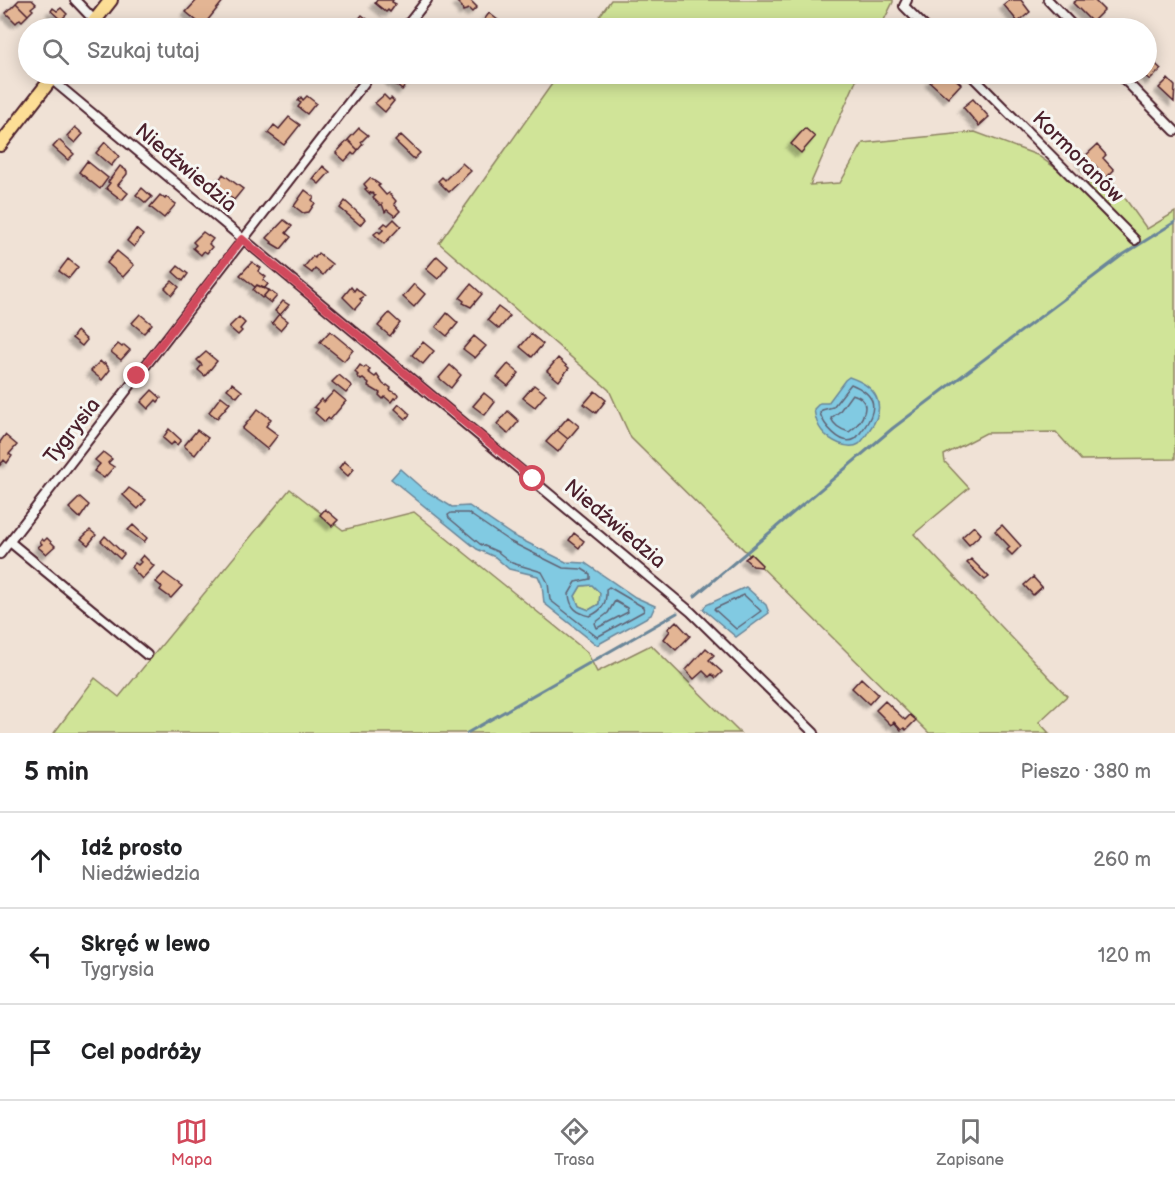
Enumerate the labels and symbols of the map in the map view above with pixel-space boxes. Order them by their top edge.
street label: Kormoranów [1027,106,1129,208]
street label: Niedźwiedzia [130,118,242,218]
route end [123,362,149,388]
street label: Tygrysia [38,393,106,469]
route start [519,465,545,491]
street label: Niedźwiedzia [559,474,671,574]

